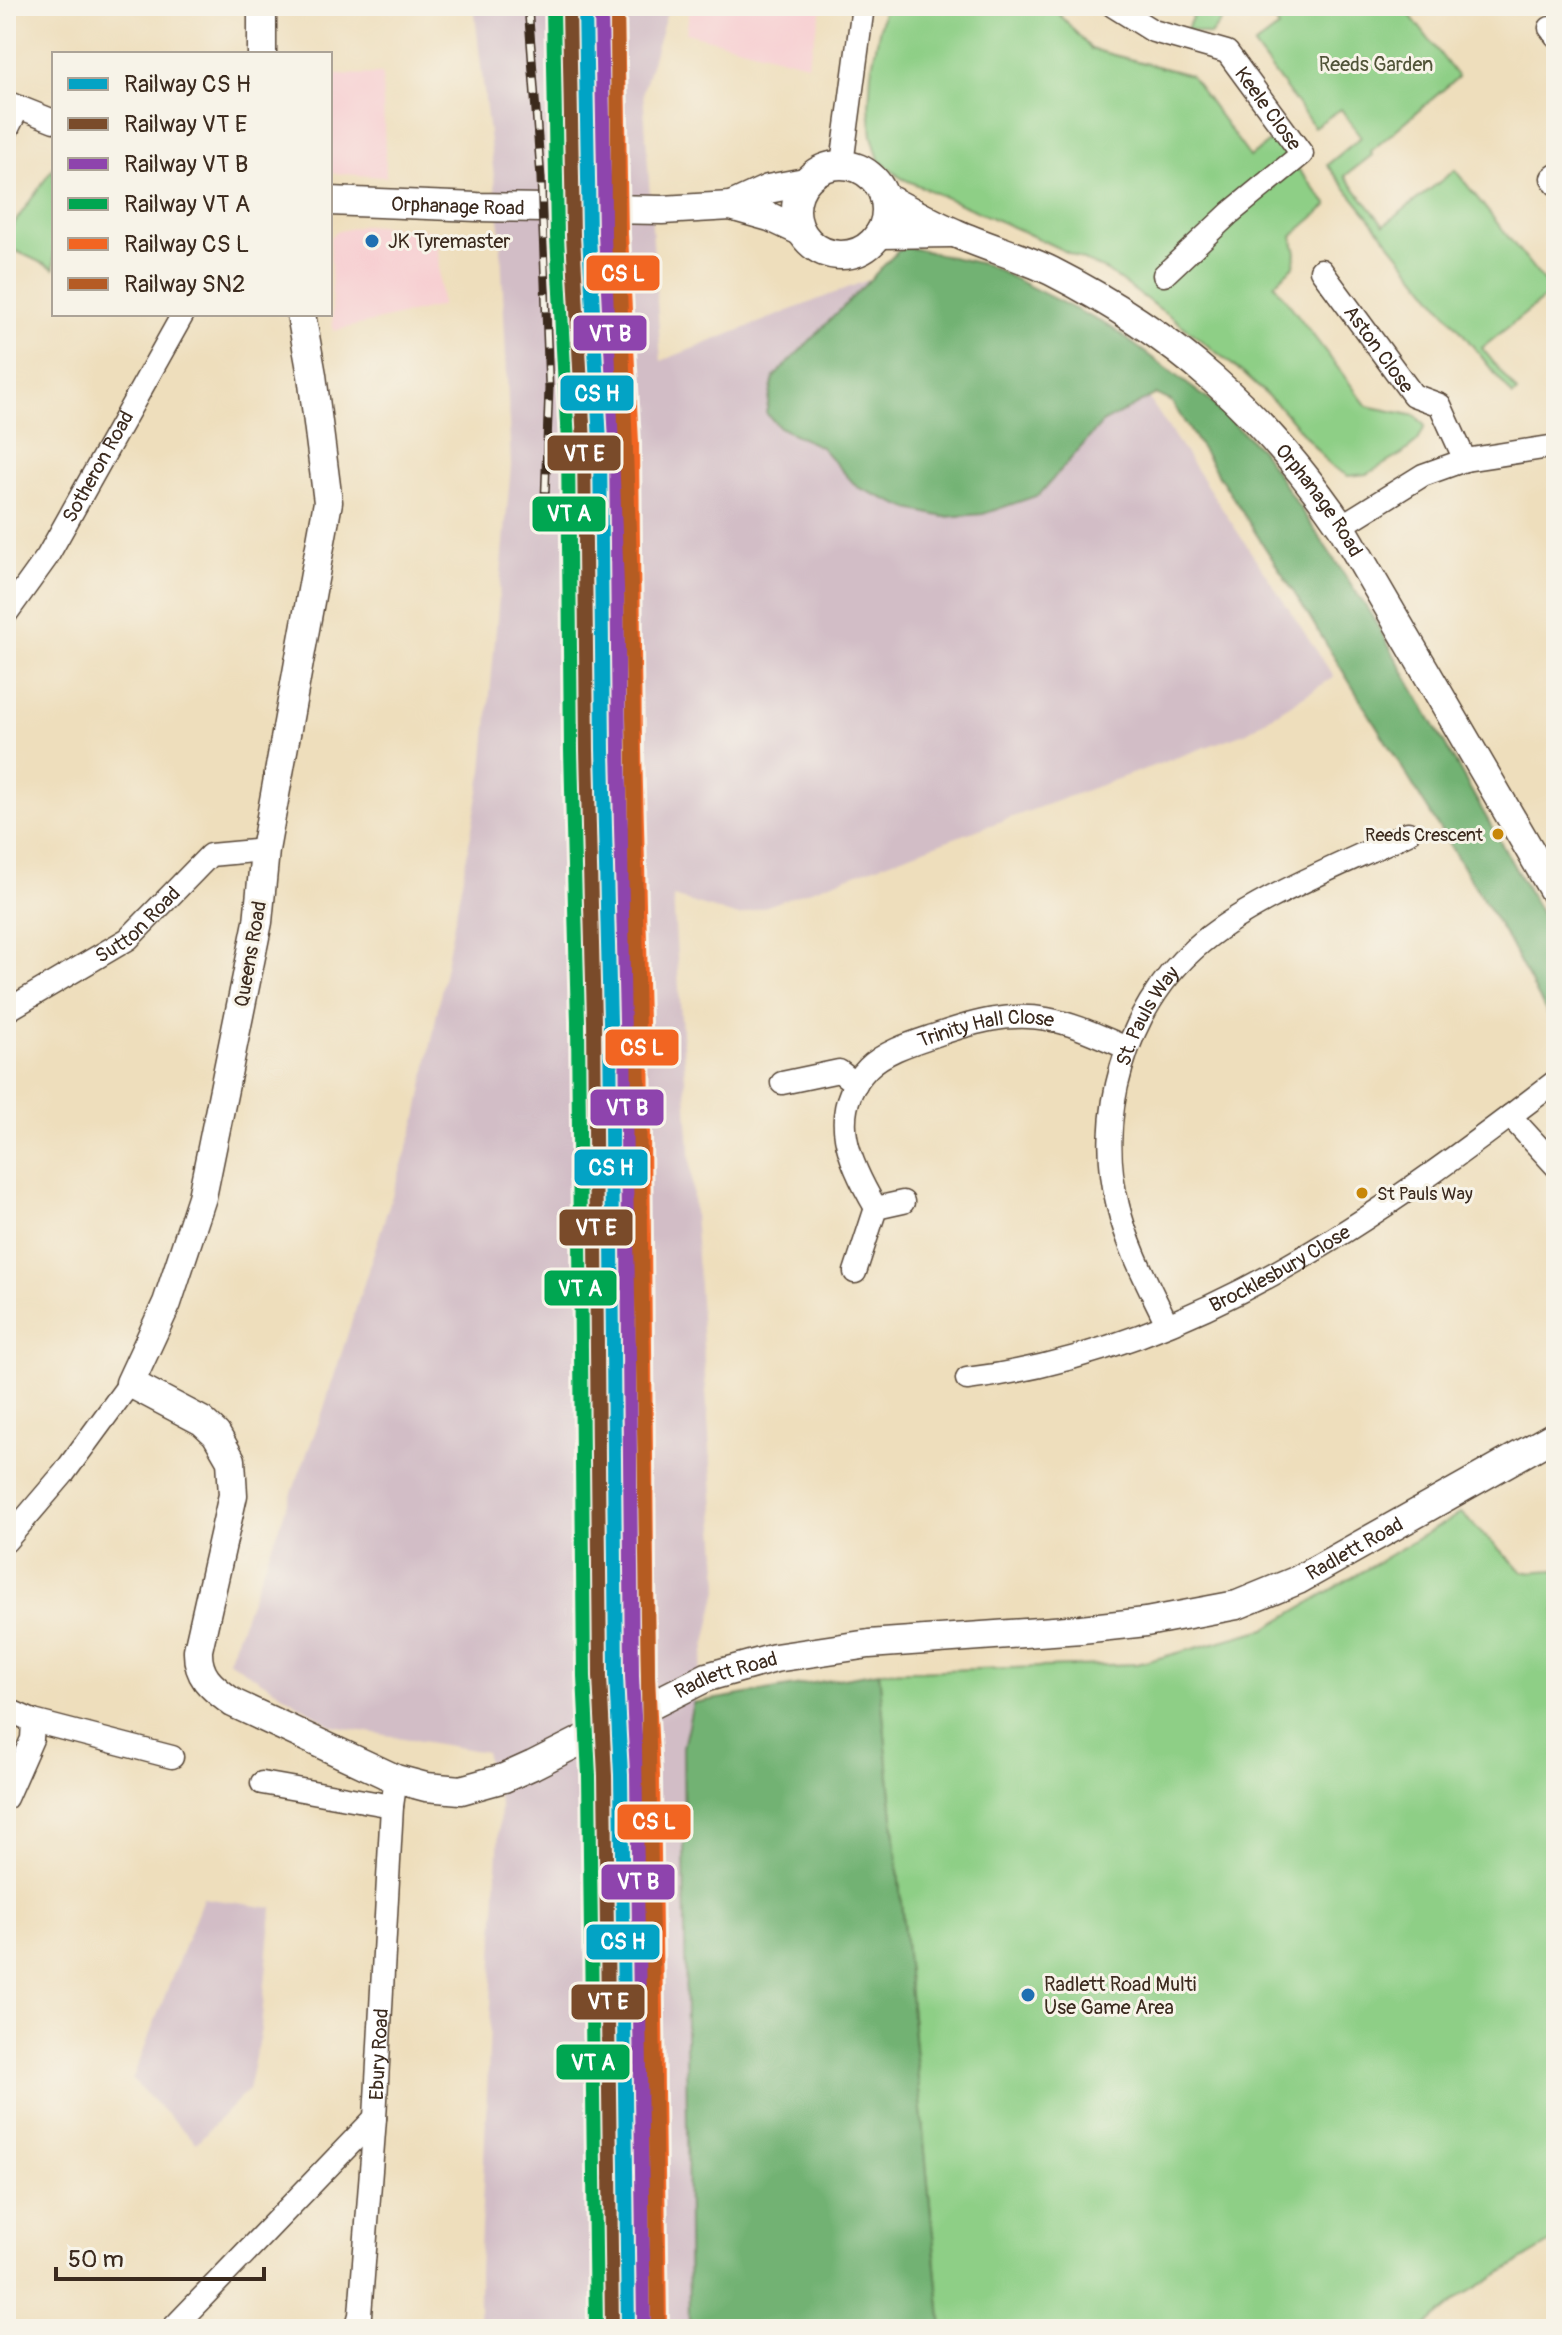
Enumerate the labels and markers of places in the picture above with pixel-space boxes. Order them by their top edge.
place label: JK Tyremaster [388,229,510,254]
marker: JK Tyremaster [363,232,381,250]
place label: Reeds Crescent [1365,824,1484,847]
marker: Reeds Crescent [1490,826,1506,842]
place label: St Pauls Way [1377,1183,1473,1206]
marker: St Pauls Way [1354,1185,1370,1201]
place label: Radlett Road Multi Use Game Area [1044,1972,1196,2020]
marker: Radlett Road Multi Use Game Area [1019,1986,1037,2004]

